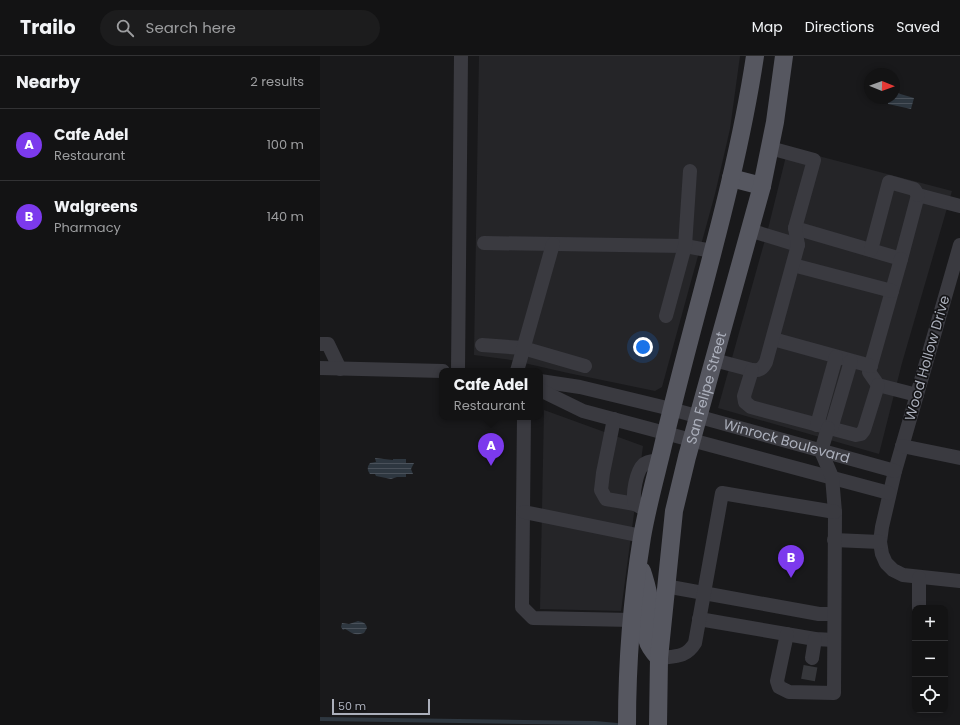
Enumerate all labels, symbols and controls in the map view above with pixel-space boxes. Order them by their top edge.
search box [100,10,380,46]
text: Trailo [20,14,76,41]
icon: search [114,17,136,39]
text: Search here [146,17,236,38]
text: Map [752,17,783,37]
text: Directions [805,17,874,37]
text: Saved [896,17,940,37]
north arrow [864,68,900,104]
text: Nearby [16,70,80,94]
text: 2 results [250,72,304,91]
text: Cafe Adel [54,124,128,145]
text: A [24,135,34,154]
text: 100 m [267,135,304,154]
text: Restaurant [54,146,125,165]
text: Walgreens [54,196,138,217]
text: B [25,207,33,226]
text: 140 m [267,207,304,226]
text: Pharmacy [54,218,121,237]
street label: Wood Hollow Drive [900,293,955,423]
street label: San Felipe Street [681,329,731,446]
your location [633,337,653,357]
popup [439,368,543,420]
text: Cafe Adel [454,374,528,395]
text: Restaurant [454,396,525,415]
street label: Winrock Boulevard [721,414,852,468]
pin: A [478,433,504,466]
pin: B [778,545,804,578]
map controls [912,605,948,713]
button: + [912,605,948,641]
button: − [912,641,948,677]
button: locate [912,677,948,713]
scale bar [332,697,430,716]
text: 50 m [338,698,366,714]

